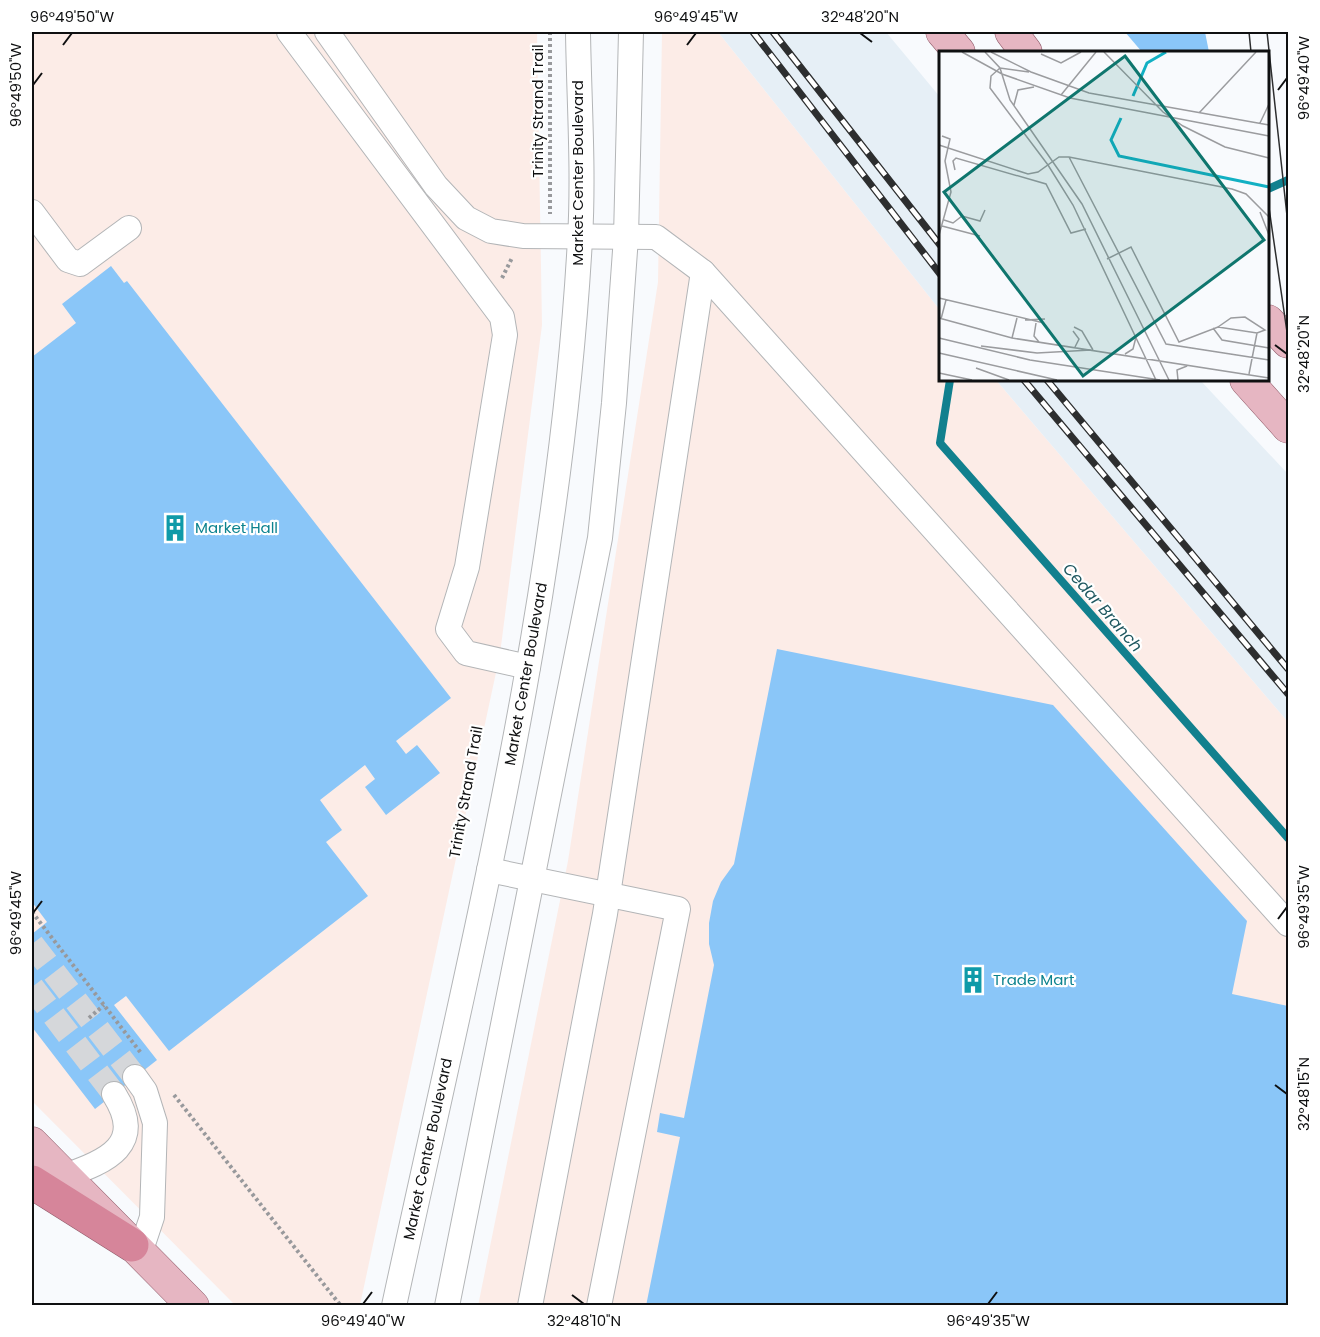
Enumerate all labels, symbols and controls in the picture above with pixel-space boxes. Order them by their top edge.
text: 96°49'50"W [30,6,114,27]
text: 96°49'45"W [654,6,738,27]
text: 32°48'20"N [821,6,899,27]
text: 96°49'40"W [1293,36,1314,120]
text: 96°49'50"W [5,43,26,127]
street label: Trinity Strand Trail [527,44,548,178]
inset map [939,51,1269,381]
street label: Market Center Boulevard [567,80,588,266]
text: 32°48'20"N [1293,315,1314,393]
building icon: Market Hall [160,513,190,543]
place label: Market Hall [195,517,278,538]
water label: Cedar Branch [1057,558,1148,657]
street label: Market Center Boulevard [499,581,552,767]
street label: Trinity Strand Trail [444,724,487,860]
text: 96°49'35"W [1293,865,1314,949]
text: 96°49'45"W [5,871,26,955]
building icon: Trade Mart [958,965,988,995]
place label: Trade Mart [993,969,1074,990]
street label: Market Center Boulevard [398,1056,457,1242]
text: 32°48'15"N [1293,1057,1314,1131]
text: 96°49'40"W [321,1310,405,1331]
text: 32°48'10"N [547,1310,621,1331]
text: 96°49'35"W [946,1310,1030,1331]

